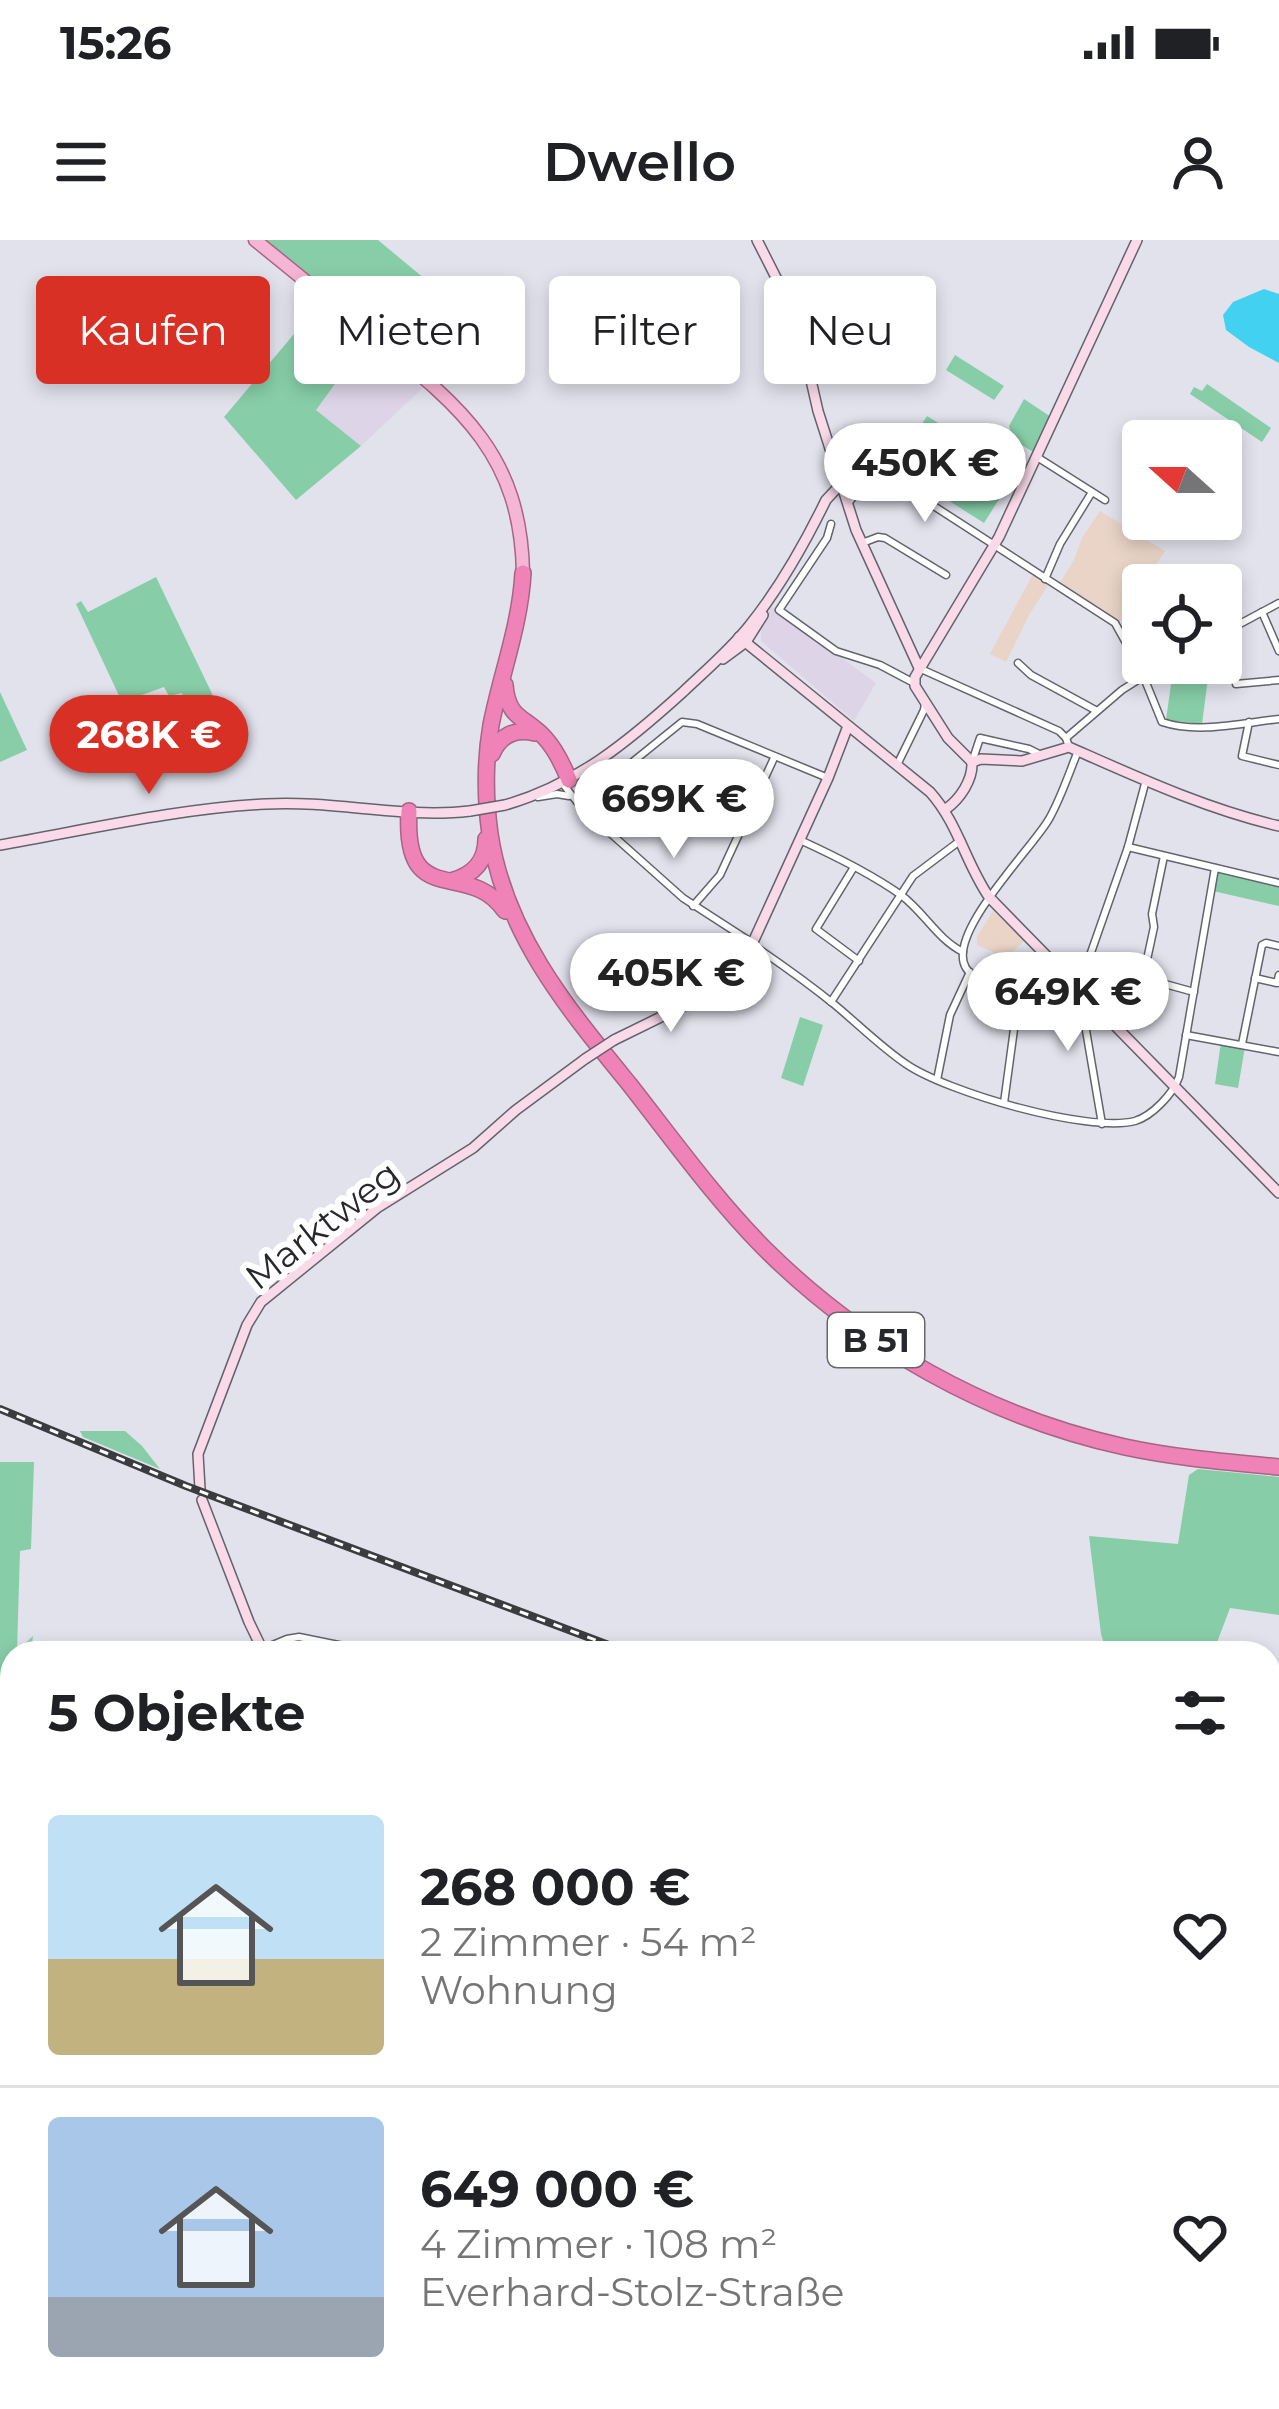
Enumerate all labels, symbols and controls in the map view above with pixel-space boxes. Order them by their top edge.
text: 15:26 [60,15,171,70]
icon: menu [48,129,114,195]
text: Dwello [543,129,736,195]
icon: person [1165,129,1231,195]
chip: Kaufen [36,276,270,384]
chip: Mieten [294,276,525,384]
chip: Filter [549,276,740,384]
chip: Neu [764,276,936,384]
north arrow [1122,420,1242,540]
map controls [1122,420,1242,684]
pin: 450K € [827,423,1023,525]
text: 450K € [851,438,999,486]
button: locate [1122,564,1242,684]
pin: 268K € [51,695,247,797]
text: 268K € [76,710,222,758]
pin: 669K € [576,759,772,861]
text: 669K € [601,774,747,822]
pin: 405K € [573,933,769,1035]
text: 405K € [597,948,745,996]
pin: 649K € [970,952,1166,1054]
text: 649K € [994,967,1142,1015]
street label: Marktweg [236,1151,408,1299]
road number: B 51 [828,1313,924,1367]
icon: filters [1167,1680,1233,1746]
text: 5 Objekte [48,1682,305,1744]
text: 268 000 € [420,1856,690,1918]
icon: home [144,1863,288,2007]
icon: heart [1167,1902,1233,1968]
text: 2 Zimmer · 54 m² [420,1918,757,1966]
text: Wohnung [420,1966,618,2014]
text: 649 000 € [420,2158,694,2220]
icon: home [144,2165,288,2309]
icon: heart [1167,2204,1233,2270]
text: 4 Zimmer · 108 m² [420,2220,777,2268]
text: Everhard-Stolz-Straße [420,2268,844,2316]

